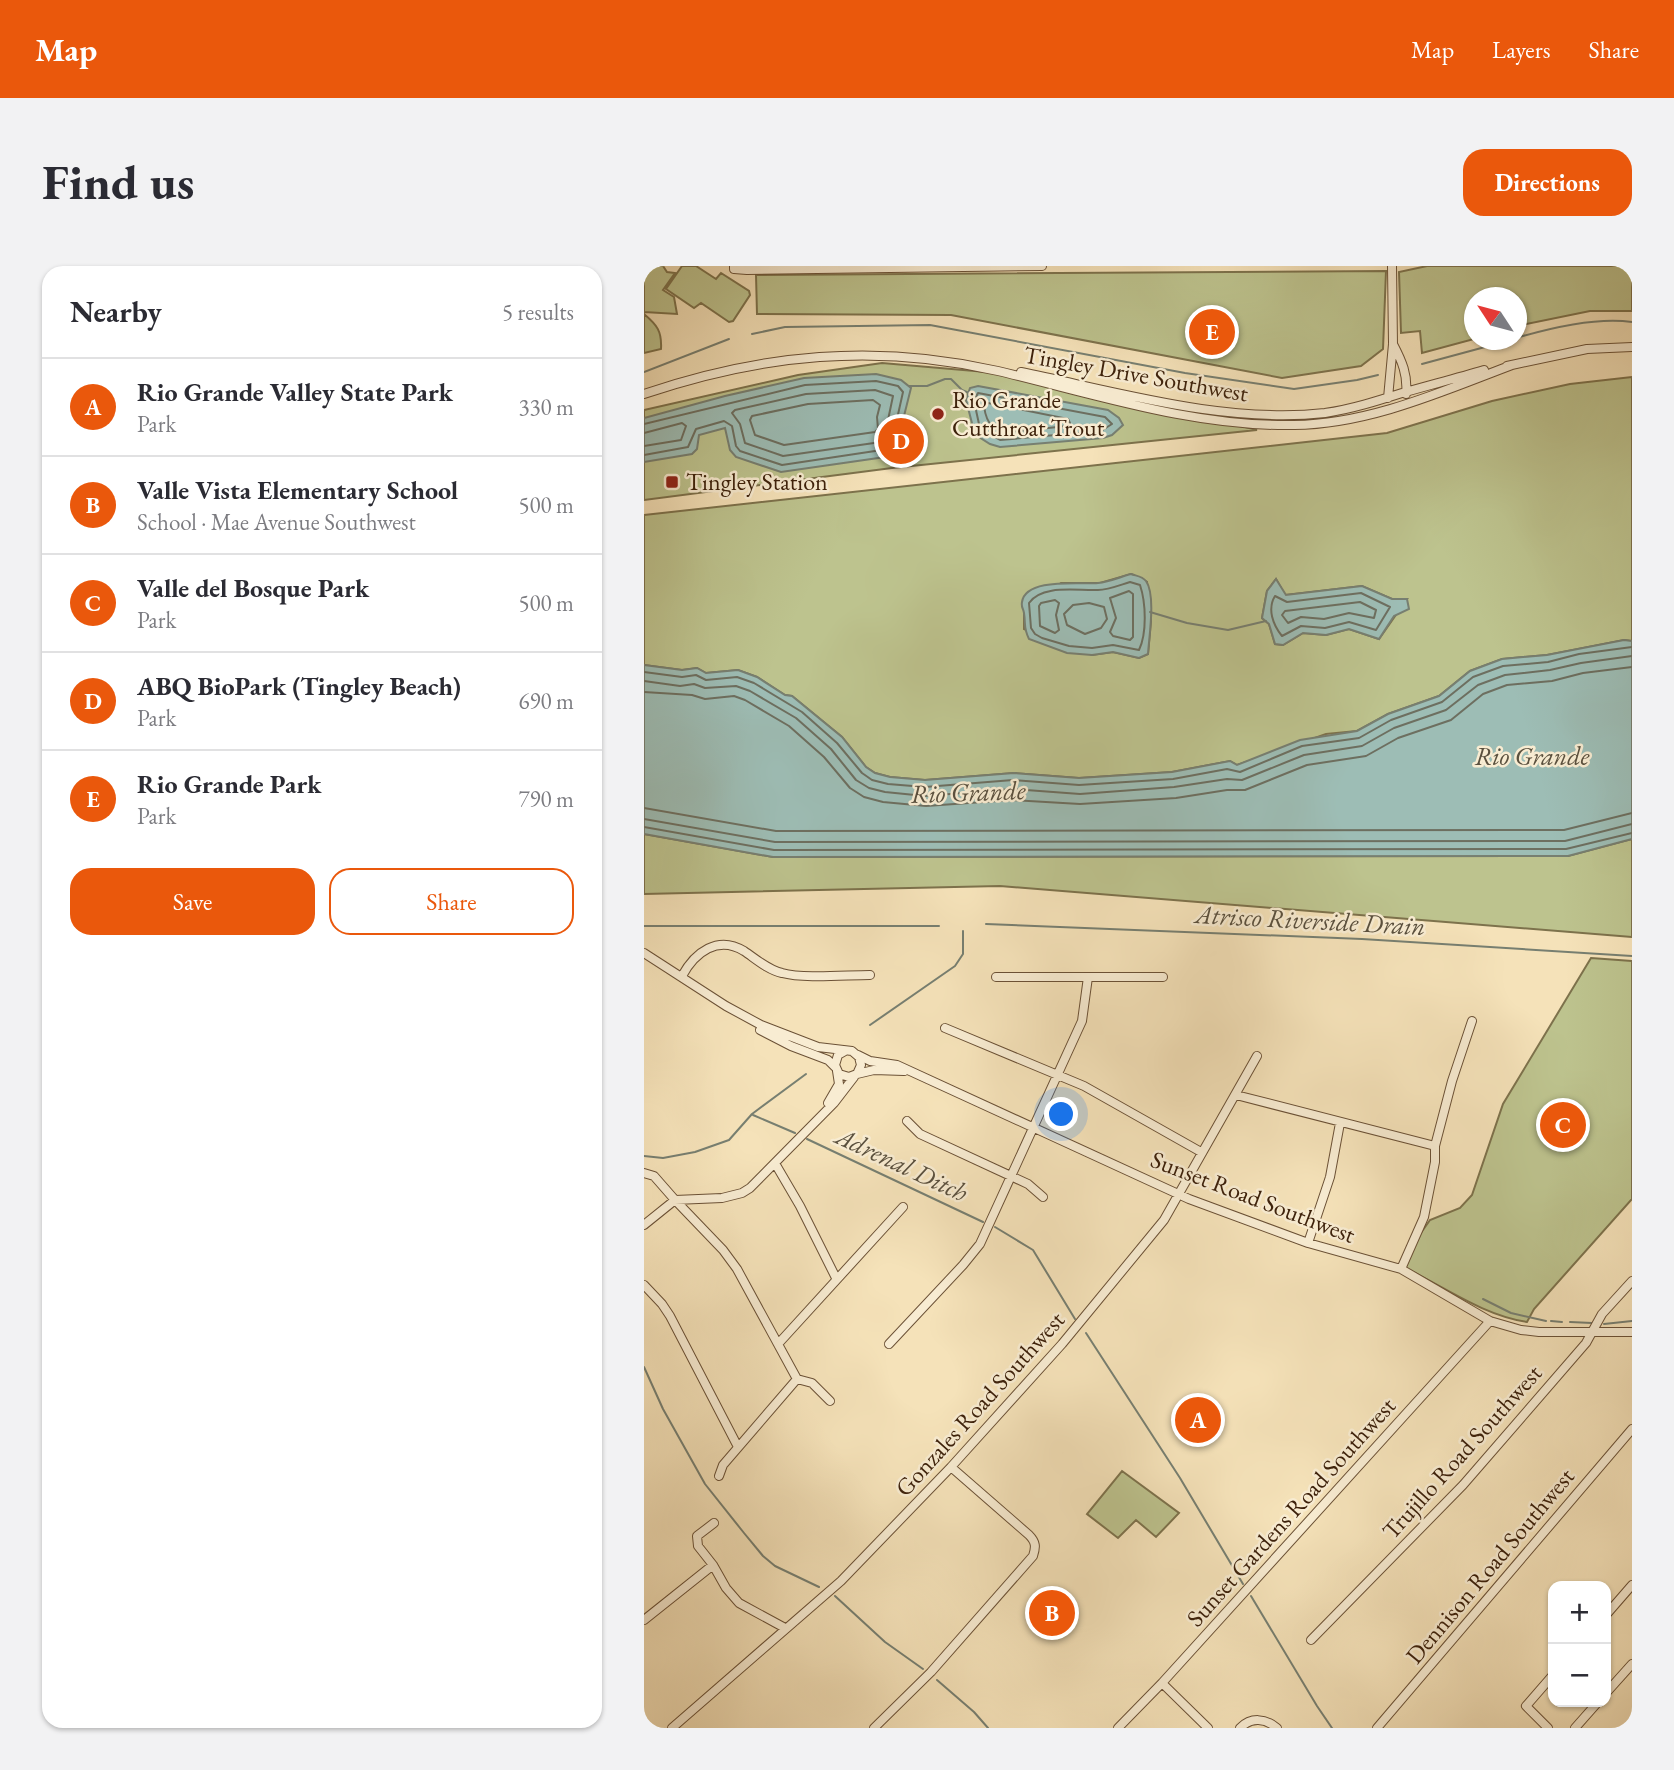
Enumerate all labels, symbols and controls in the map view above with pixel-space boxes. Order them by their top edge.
text: Map [35,28,97,71]
text: Map [1411,34,1454,65]
text: Layers [1492,34,1551,65]
text: Share [1589,34,1639,65]
button: Directions [1463,149,1632,216]
text: Find us [42,150,194,214]
north arrow [1464,287,1527,350]
text: Nearby [70,292,162,331]
text: 5 results [502,297,574,327]
pin: E [1189,306,1235,358]
street label: Tingley Drive Southwest [1022,339,1251,409]
text: Rio Grande Valley State Park [137,375,453,409]
place label: Rio Grande Cutthroat Trout [952,384,1105,443]
text: A [85,392,101,422]
text: 330 m [518,392,574,422]
marker: Rio Grande Cutthroat Trout [930,406,946,422]
text: Park [137,409,176,439]
pin: D [878,415,924,467]
place label: Tingley Station [686,466,828,497]
text: Valle Vista Elementary School [137,473,458,507]
marker: Tingley Station [664,474,680,490]
text: B [86,490,100,520]
text: 500 m [518,490,574,520]
text: School · Mae Avenue Southwest [137,507,416,537]
text: Valle del Bosque Park [137,571,369,605]
text: C [85,588,101,618]
text: 500 m [518,588,574,618]
text: Park [137,605,176,635]
text: ABQ BioPark (Tingley Beach) [137,669,461,703]
text: D [84,686,102,716]
text: 690 m [518,686,574,716]
text: Park [137,703,176,733]
water label: Rio Grande [1475,739,1591,773]
text: Rio Grande Park [137,767,321,801]
water label: Rio Grande [910,773,1027,811]
text: E [86,784,100,814]
text: 790 m [518,784,574,814]
text: Park [137,801,176,831]
button: Save [70,868,315,935]
button: Share [329,868,574,935]
water label: Atrisco Riverside Drain [1192,897,1426,943]
your location [1044,1097,1078,1131]
pin: C [1540,1099,1586,1151]
water label: Adrenal Ditch [829,1118,974,1210]
street label: Sunset Road Southwest [1147,1143,1360,1250]
street label: Gonzales Road Southwest [888,1304,1071,1503]
street label: Trujillo Road Southwest [1375,1358,1549,1545]
street label: Sunset Gardens Road Southwest [1179,1390,1402,1633]
pin: A [1175,1394,1221,1446]
street label: Dennison Road Southwest [1399,1461,1581,1670]
map controls [1548,1581,1611,1707]
button: + [1548,1581,1611,1644]
pin: B [1029,1587,1075,1639]
button: − [1548,1644,1611,1707]

